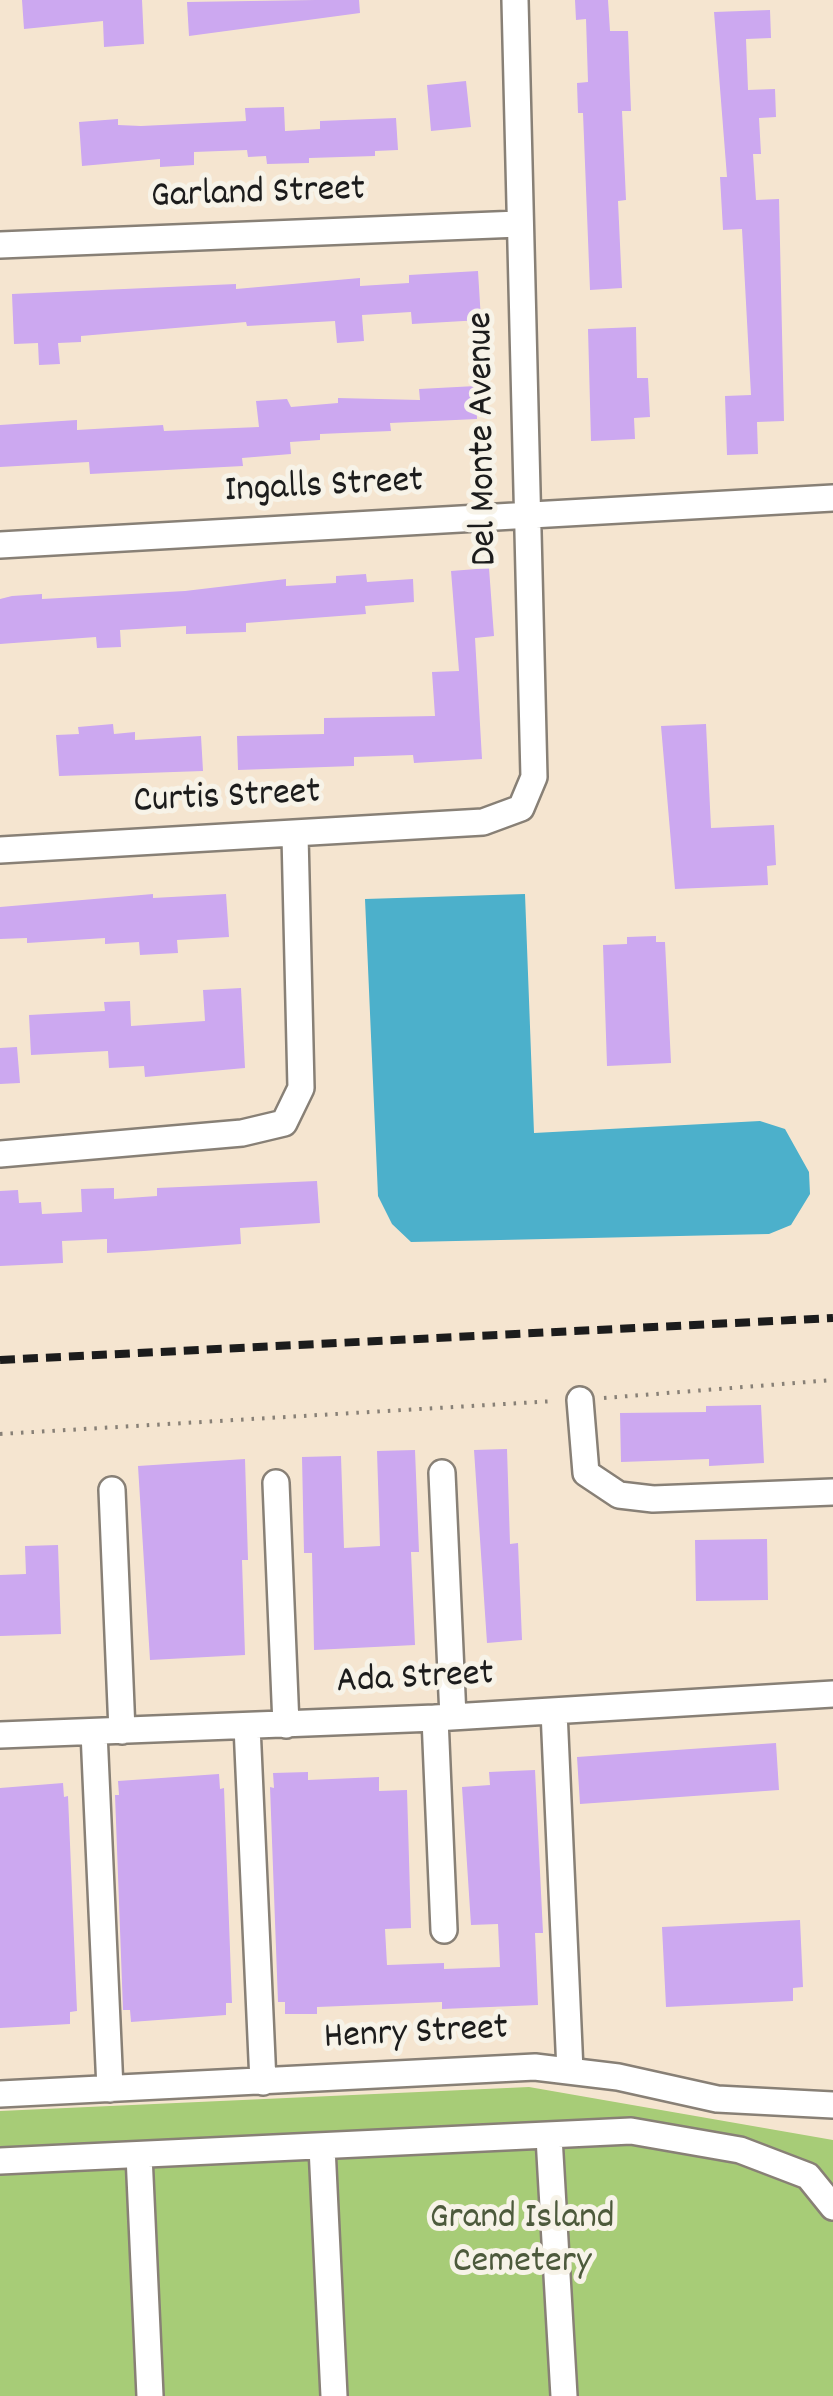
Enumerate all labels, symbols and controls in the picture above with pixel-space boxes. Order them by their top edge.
street label: Garland Street [150,169,366,223]
street label: Del Monte Avenue [461,312,511,566]
street label: Ingalls Street [223,461,425,517]
street label: Curtis Street [132,772,322,828]
street label: Ada Street [335,1654,495,1708]
street label: Henry Street [323,2008,509,2064]
park label: Grand Island Cemetery [429,2198,615,2288]

